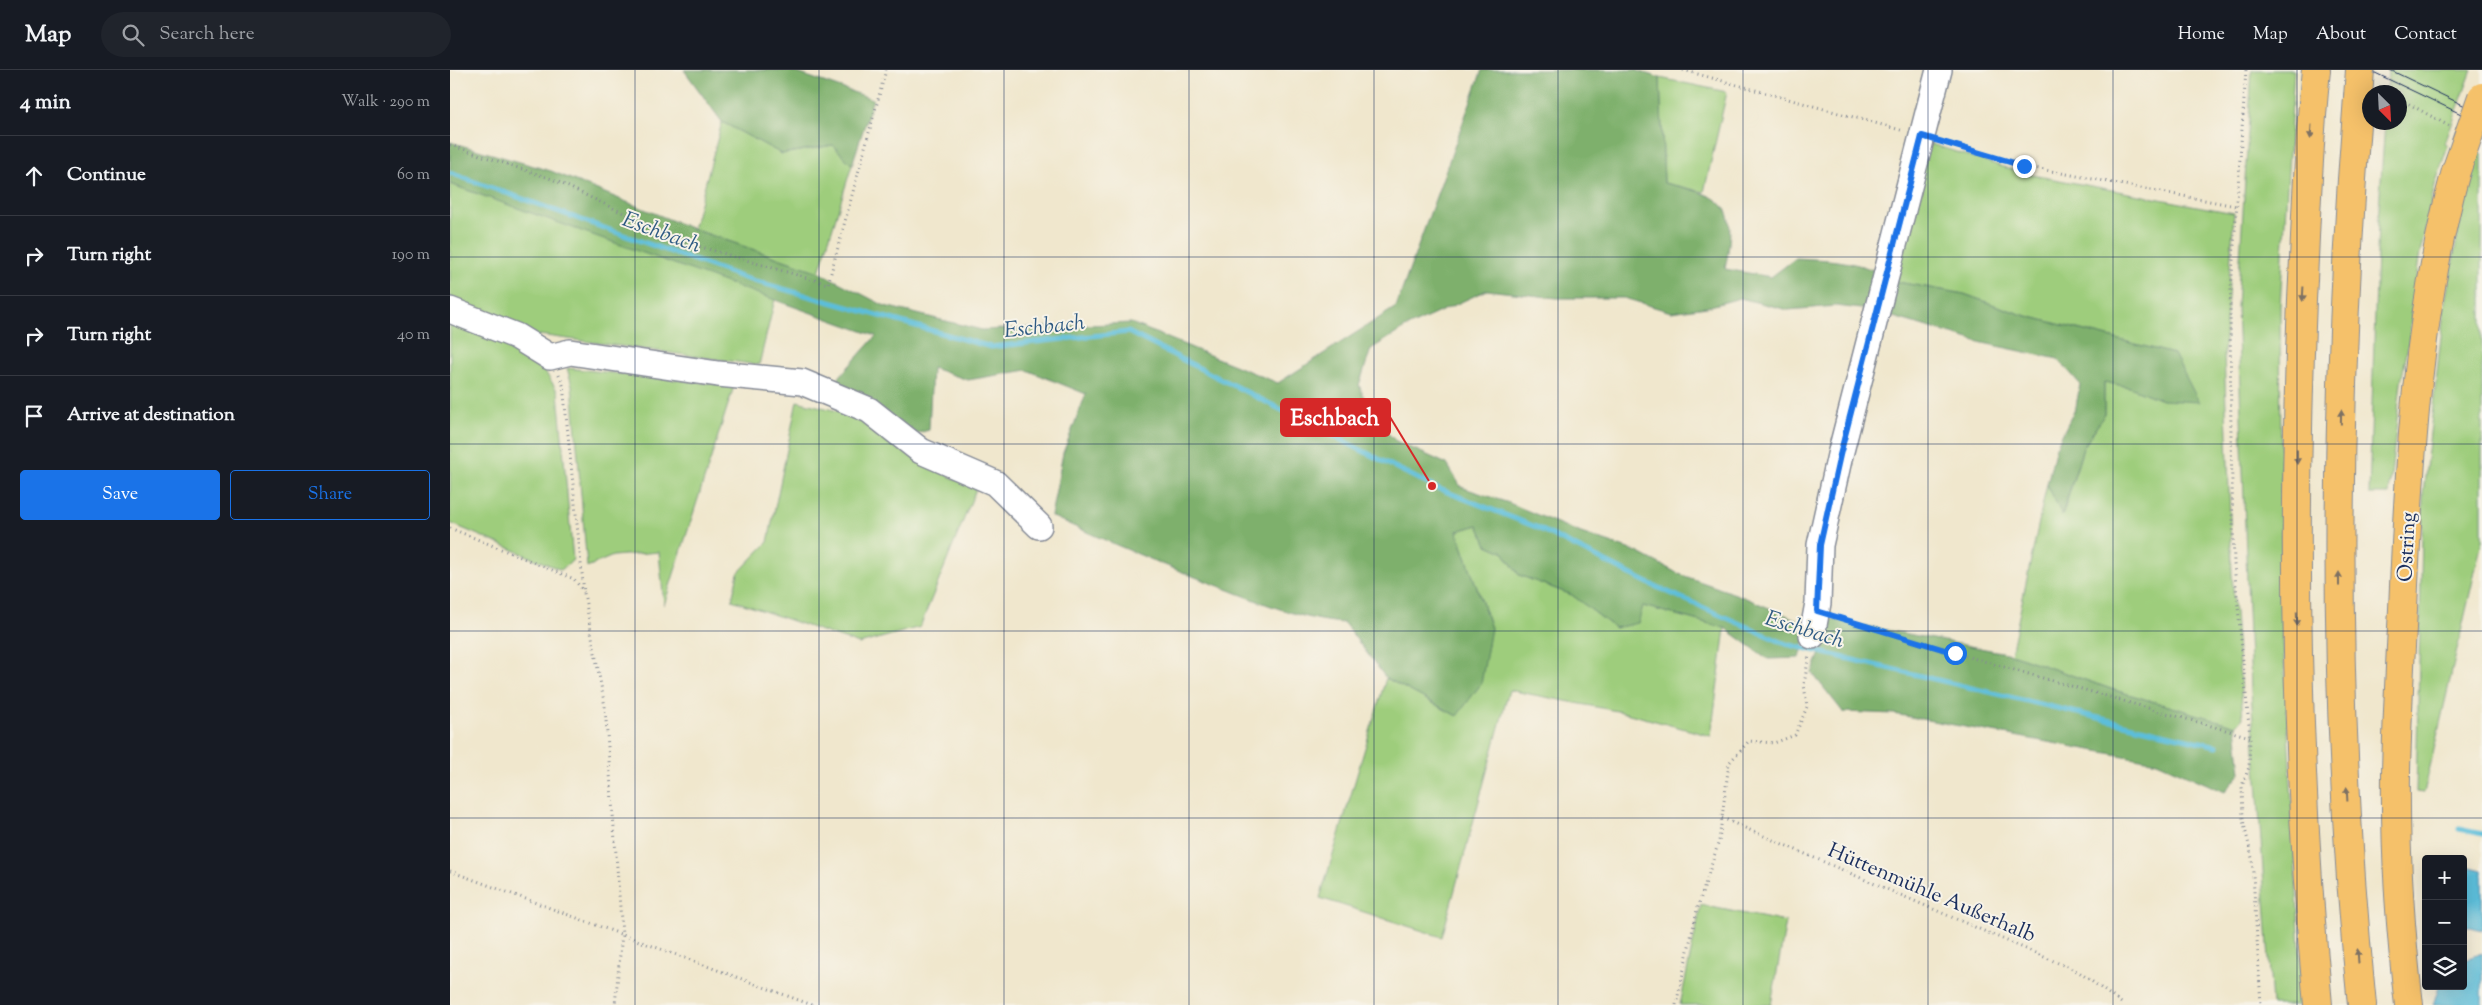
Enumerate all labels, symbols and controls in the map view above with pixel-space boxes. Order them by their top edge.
search box [101,12,451,57]
text: Map [25,18,71,52]
icon: search [119,21,147,49]
text: Search here [159,21,255,48]
text: Home [2178,22,2225,48]
text: Map [2253,22,2288,48]
text: About [2316,22,2366,48]
text: Contact [2394,22,2457,48]
north arrow [2362,85,2407,130]
text: 4 min [20,88,71,118]
text: Walk · 290 m [341,91,430,114]
one-way arrow [2307,124,2315,140]
route end [2013,155,2036,178]
icon: ahead [20,162,48,190]
text: Continue [67,162,146,189]
text: 60 m [397,164,430,187]
water label: Eschbach [617,205,705,263]
icon: right [20,242,48,270]
text: Turn right [67,242,151,269]
text: 190 m [392,244,430,267]
one-way arrow [2298,287,2306,303]
water label: Eschbach [1002,308,1087,348]
icon: right [20,322,48,350]
text: Turn right [67,322,151,349]
text: 40 m [397,324,430,347]
callout: Eschbach [1281,399,1390,436]
icon: arrive [20,402,48,430]
text: Arrive at destination [67,402,235,429]
text: Eschbach [1290,404,1380,436]
one-way arrow [2337,409,2345,425]
one-way arrow [2293,449,2301,465]
button: Save [20,470,220,520]
button: Share [230,470,430,520]
street label: Ostring [2391,512,2425,583]
one-way arrow [2335,571,2343,587]
water label: Eschbach [1761,604,1848,658]
one-way arrow [2294,611,2302,627]
route start [1944,642,1967,665]
one-way arrow [2342,786,2350,802]
street label: Hüttenmühle Außerhalb [1823,836,2040,951]
map controls [2422,855,2467,990]
button: + [2422,855,2467,900]
button: − [2422,900,2467,945]
button: layers [2422,945,2467,990]
one-way arrow [2354,948,2362,964]

